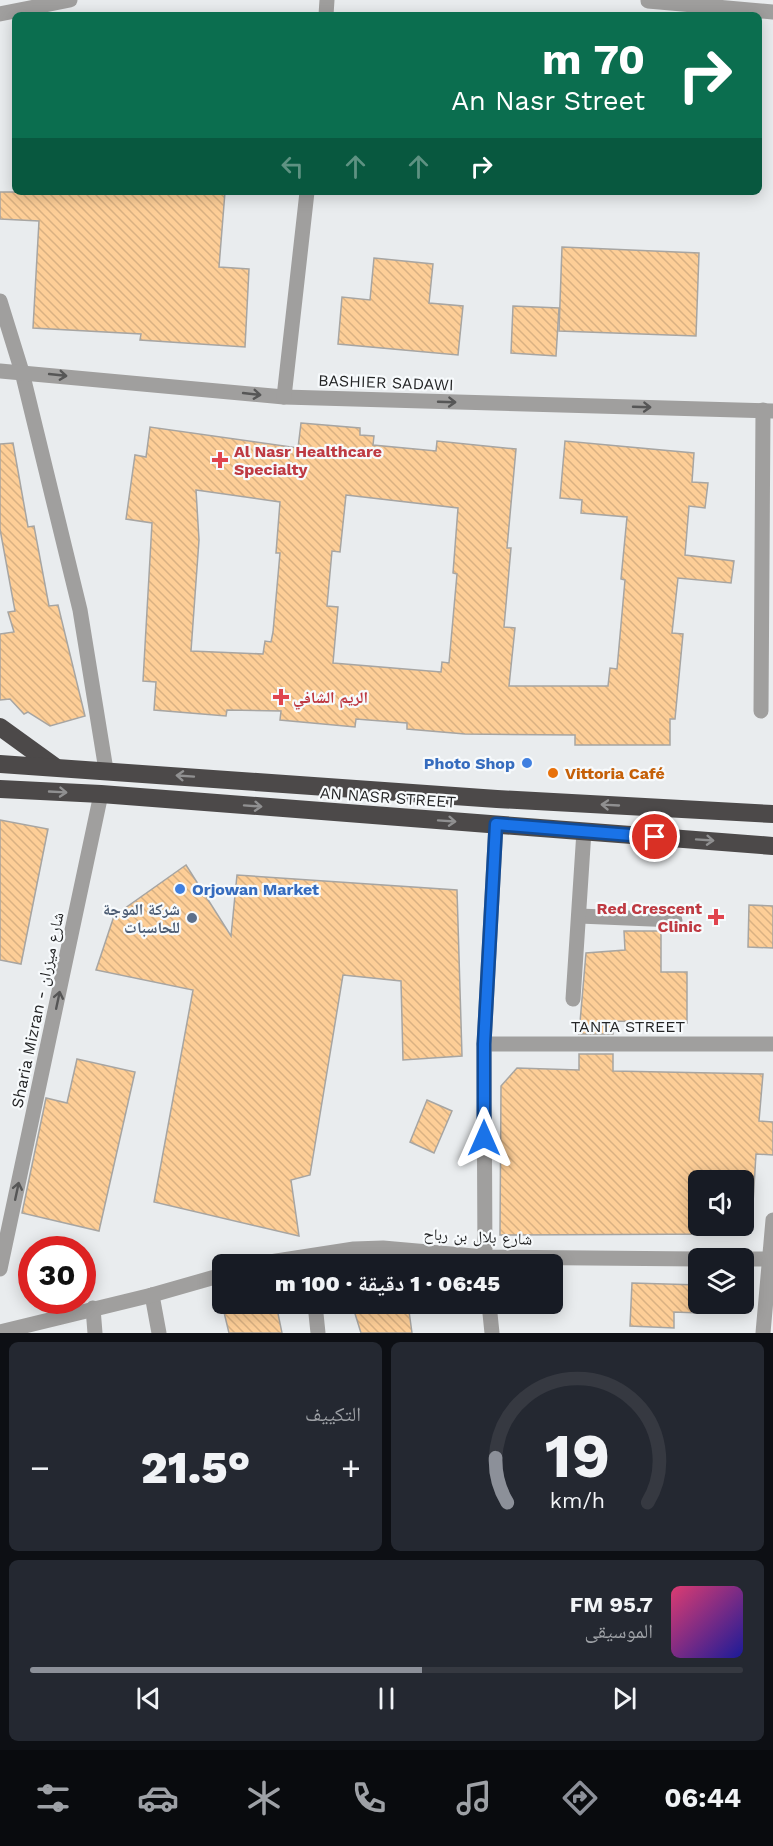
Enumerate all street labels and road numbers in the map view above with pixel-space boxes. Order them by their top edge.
street label: BASHIER SADAWI [318,371,454,394]
street label: AN NASR STREET [319,783,457,812]
street label: Sharia Mizran - شارع ميزران [7,910,69,1110]
street label: TANTA STREET [571,1017,685,1036]
street label: شارع بلال بن رباح [423,1224,533,1250]

